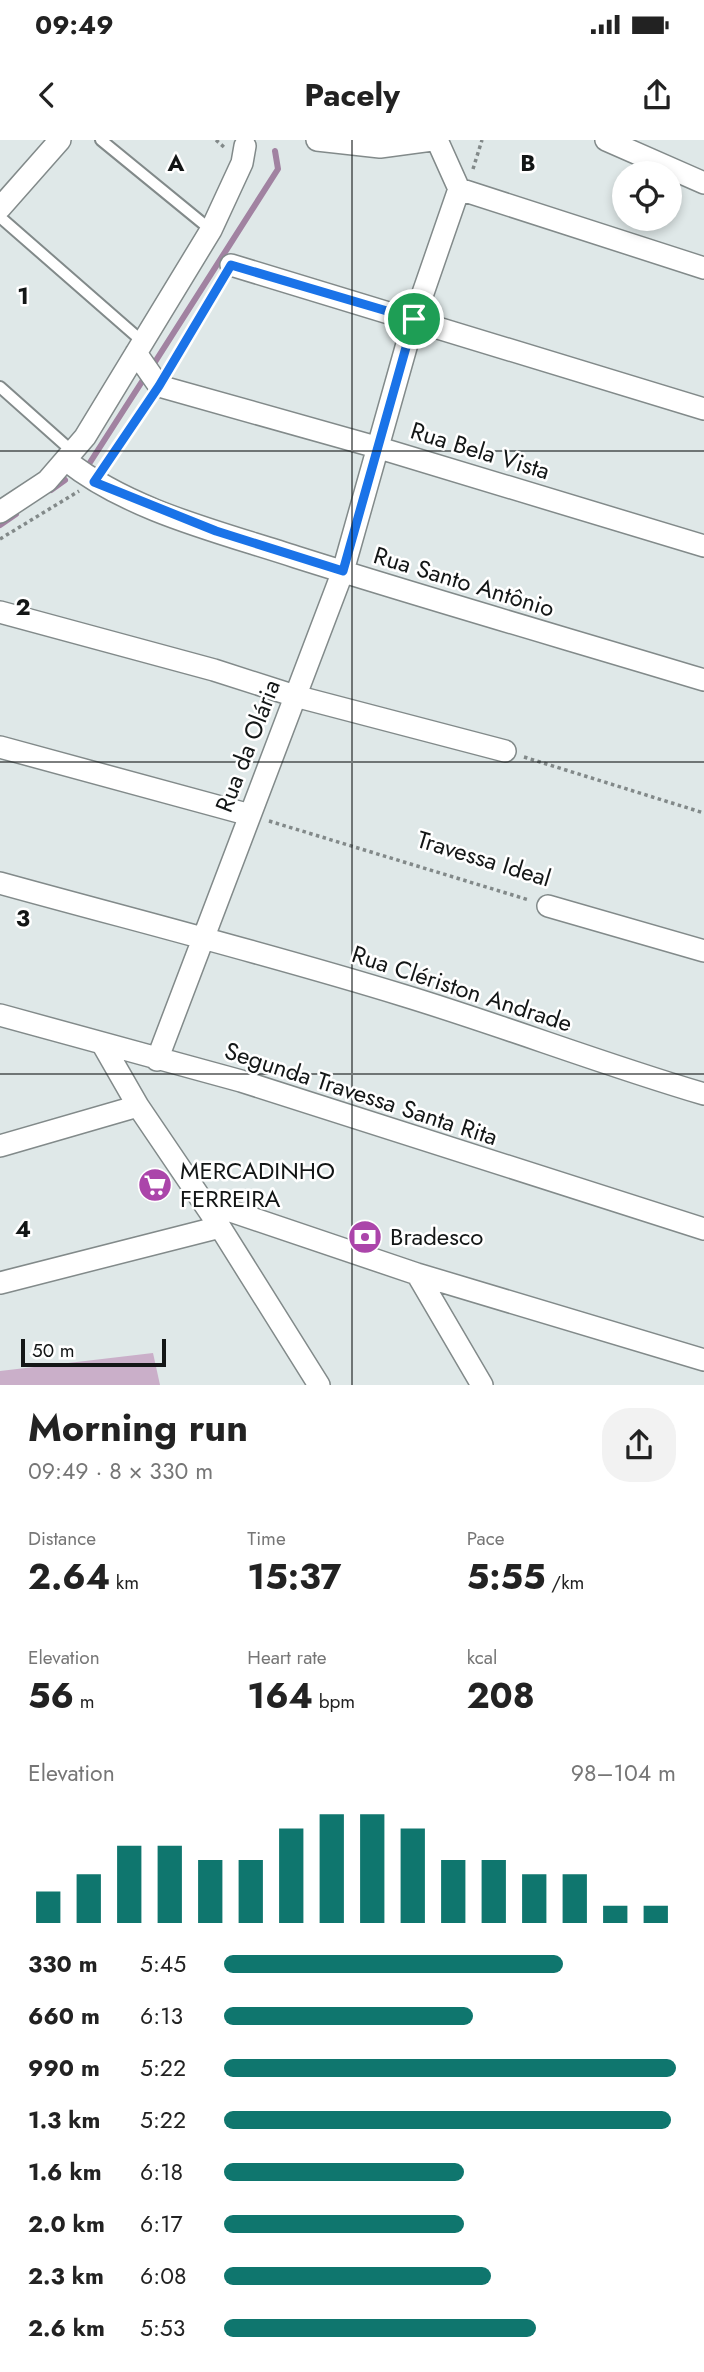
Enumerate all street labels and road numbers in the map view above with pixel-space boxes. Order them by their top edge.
street label: Rua Bela Vista [406,413,554,488]
street label: Rua Santo Antônio [369,537,559,626]
street label: Rua da Olária [206,675,289,817]
street label: Travessa Ideal [413,822,556,896]
street label: Rua Clériston Andrade [347,936,577,1041]
street label: Segunda Travessa Santa Rita [220,1033,502,1154]

